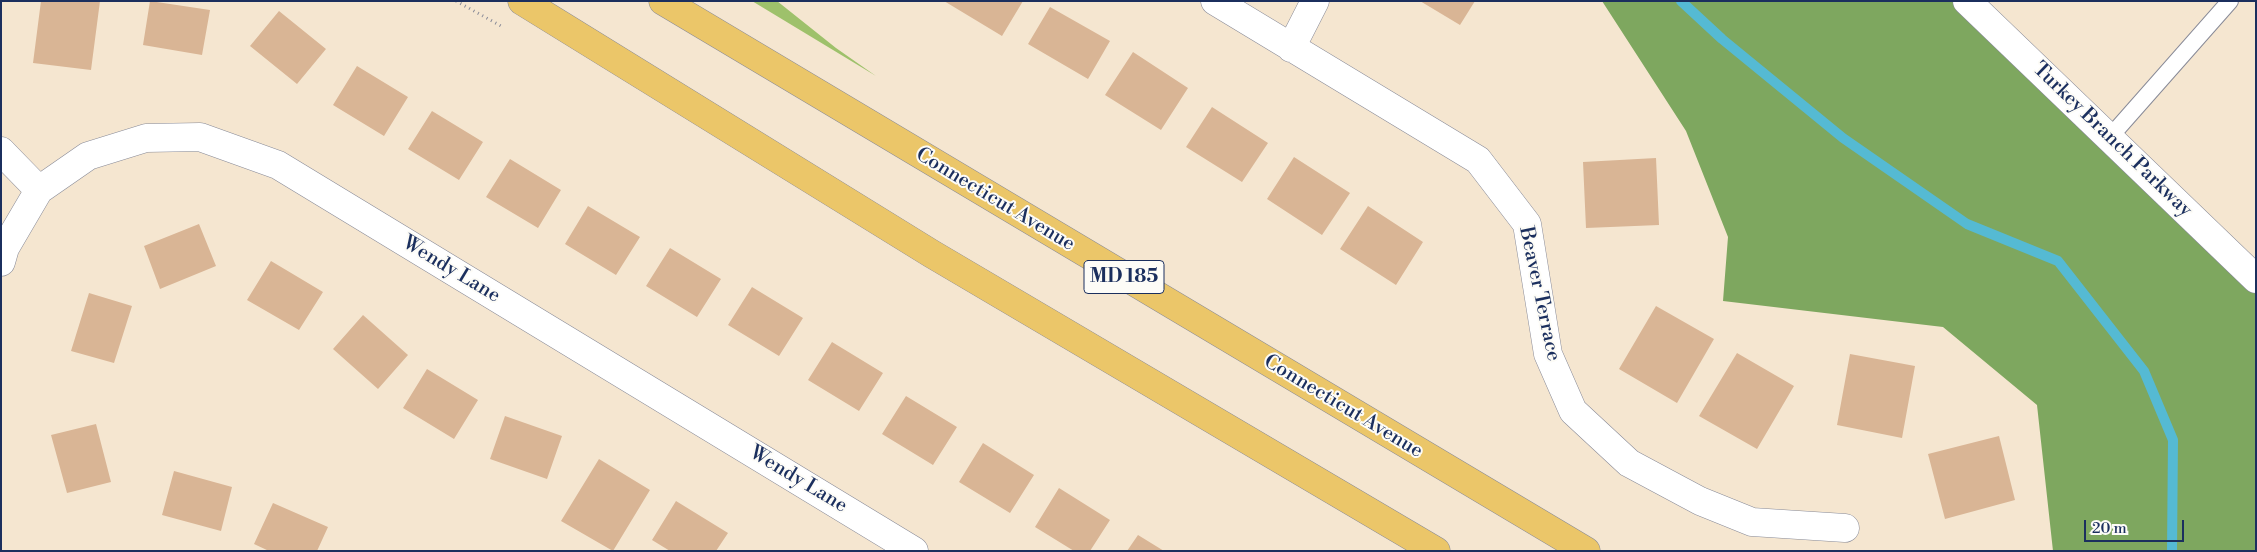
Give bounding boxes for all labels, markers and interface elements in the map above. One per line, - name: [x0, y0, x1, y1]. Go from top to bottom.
- street label: Turkey Branch Parkway: [2027, 58, 2197, 222]
- street label: Connecticut Avenue: [911, 143, 1079, 257]
- street label: Beaver Terrace: [1513, 225, 1565, 363]
- street label: Wendy Lane: [398, 231, 504, 309]
- road number: MD 185: [1084, 260, 1164, 294]
- street label: Connecticut Avenue: [1259, 350, 1427, 464]
- street label: Wendy Lane: [745, 441, 851, 519]
- scale bar: [2087, 510, 2187, 542]
- text: 20 m: [2092, 519, 2127, 538]

